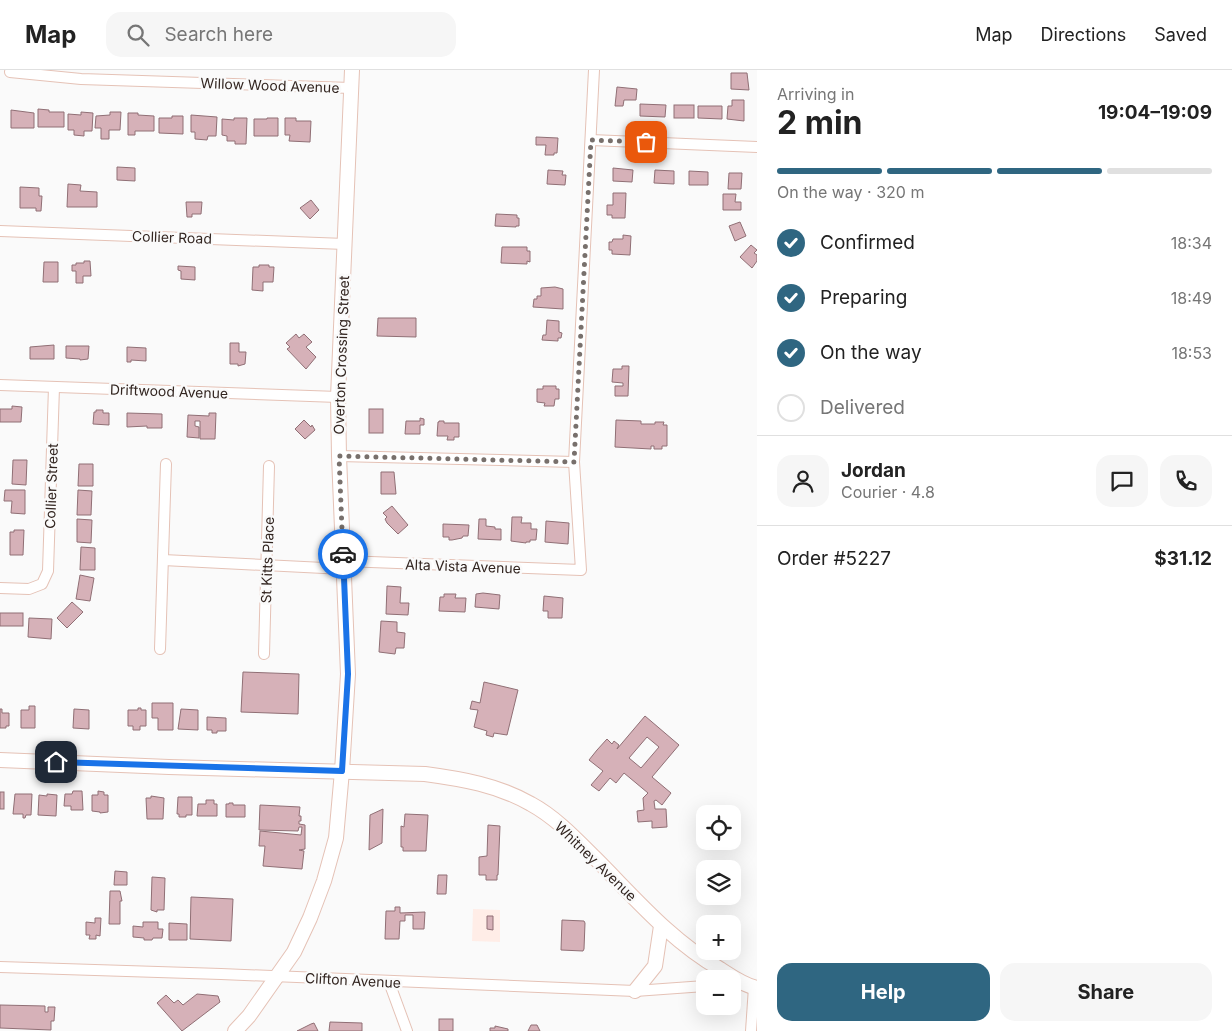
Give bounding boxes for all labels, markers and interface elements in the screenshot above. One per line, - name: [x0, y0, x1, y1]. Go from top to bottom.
- search box: [106, 12, 456, 57]
- text: Map: [25, 20, 76, 49]
- icon: search: [124, 21, 152, 49]
- text: Search here: [164, 23, 273, 46]
- text: Map: [975, 24, 1013, 45]
- text: Directions: [1041, 24, 1126, 45]
- text: Saved: [1154, 24, 1207, 45]
- street label: Willow Wood Avenue: [200, 74, 340, 96]
- text: Arriving in: [777, 84, 854, 104]
- text: 19:04–19:09: [1098, 101, 1212, 124]
- text: 2 min: [777, 103, 863, 142]
- pin: [625, 121, 667, 163]
- icon: bag: [632, 128, 660, 156]
- text: On the way · 320 m: [777, 182, 924, 202]
- street label: Collier Road: [132, 227, 212, 247]
- icon: check: [777, 229, 805, 257]
- text: Confirmed: [820, 231, 915, 254]
- text: 18:34: [1171, 233, 1212, 253]
- street label: Overton Crossing Street: [330, 275, 352, 435]
- icon: check: [777, 284, 805, 312]
- text: Preparing: [820, 286, 907, 309]
- text: 18:49: [1171, 288, 1212, 308]
- icon: check: [777, 339, 805, 367]
- text: On the way: [820, 341, 922, 364]
- text: 18:53: [1171, 343, 1212, 363]
- street label: Driftwood Avenue: [110, 380, 228, 402]
- text: Delivered: [820, 396, 905, 419]
- street label: Collier Street: [41, 442, 61, 529]
- button: person: [777, 455, 829, 507]
- button: chat: [1096, 455, 1148, 507]
- button: phone: [1160, 455, 1212, 507]
- text: Jordan: [841, 459, 906, 482]
- text: Courier · 4.8: [841, 482, 935, 502]
- street label: St Kitts Place: [257, 516, 277, 604]
- courier: [318, 529, 368, 579]
- icon: car: [329, 540, 357, 568]
- text: Order #5227: [777, 547, 891, 570]
- text: $31.12: [1154, 547, 1212, 570]
- street label: Alta Vista Avenue: [405, 555, 521, 577]
- pin: [35, 741, 77, 783]
- icon: home: [42, 748, 70, 776]
- map controls: [696, 805, 741, 1015]
- button: locate: [696, 805, 741, 850]
- street label: Whitney Avenue: [552, 818, 640, 904]
- button: layers: [696, 860, 741, 905]
- button: +: [696, 915, 741, 960]
- button: Help: [777, 963, 990, 1021]
- button: Share: [1000, 963, 1212, 1021]
- street label: Clifton Avenue: [305, 969, 401, 991]
- button: −: [696, 970, 741, 1015]

